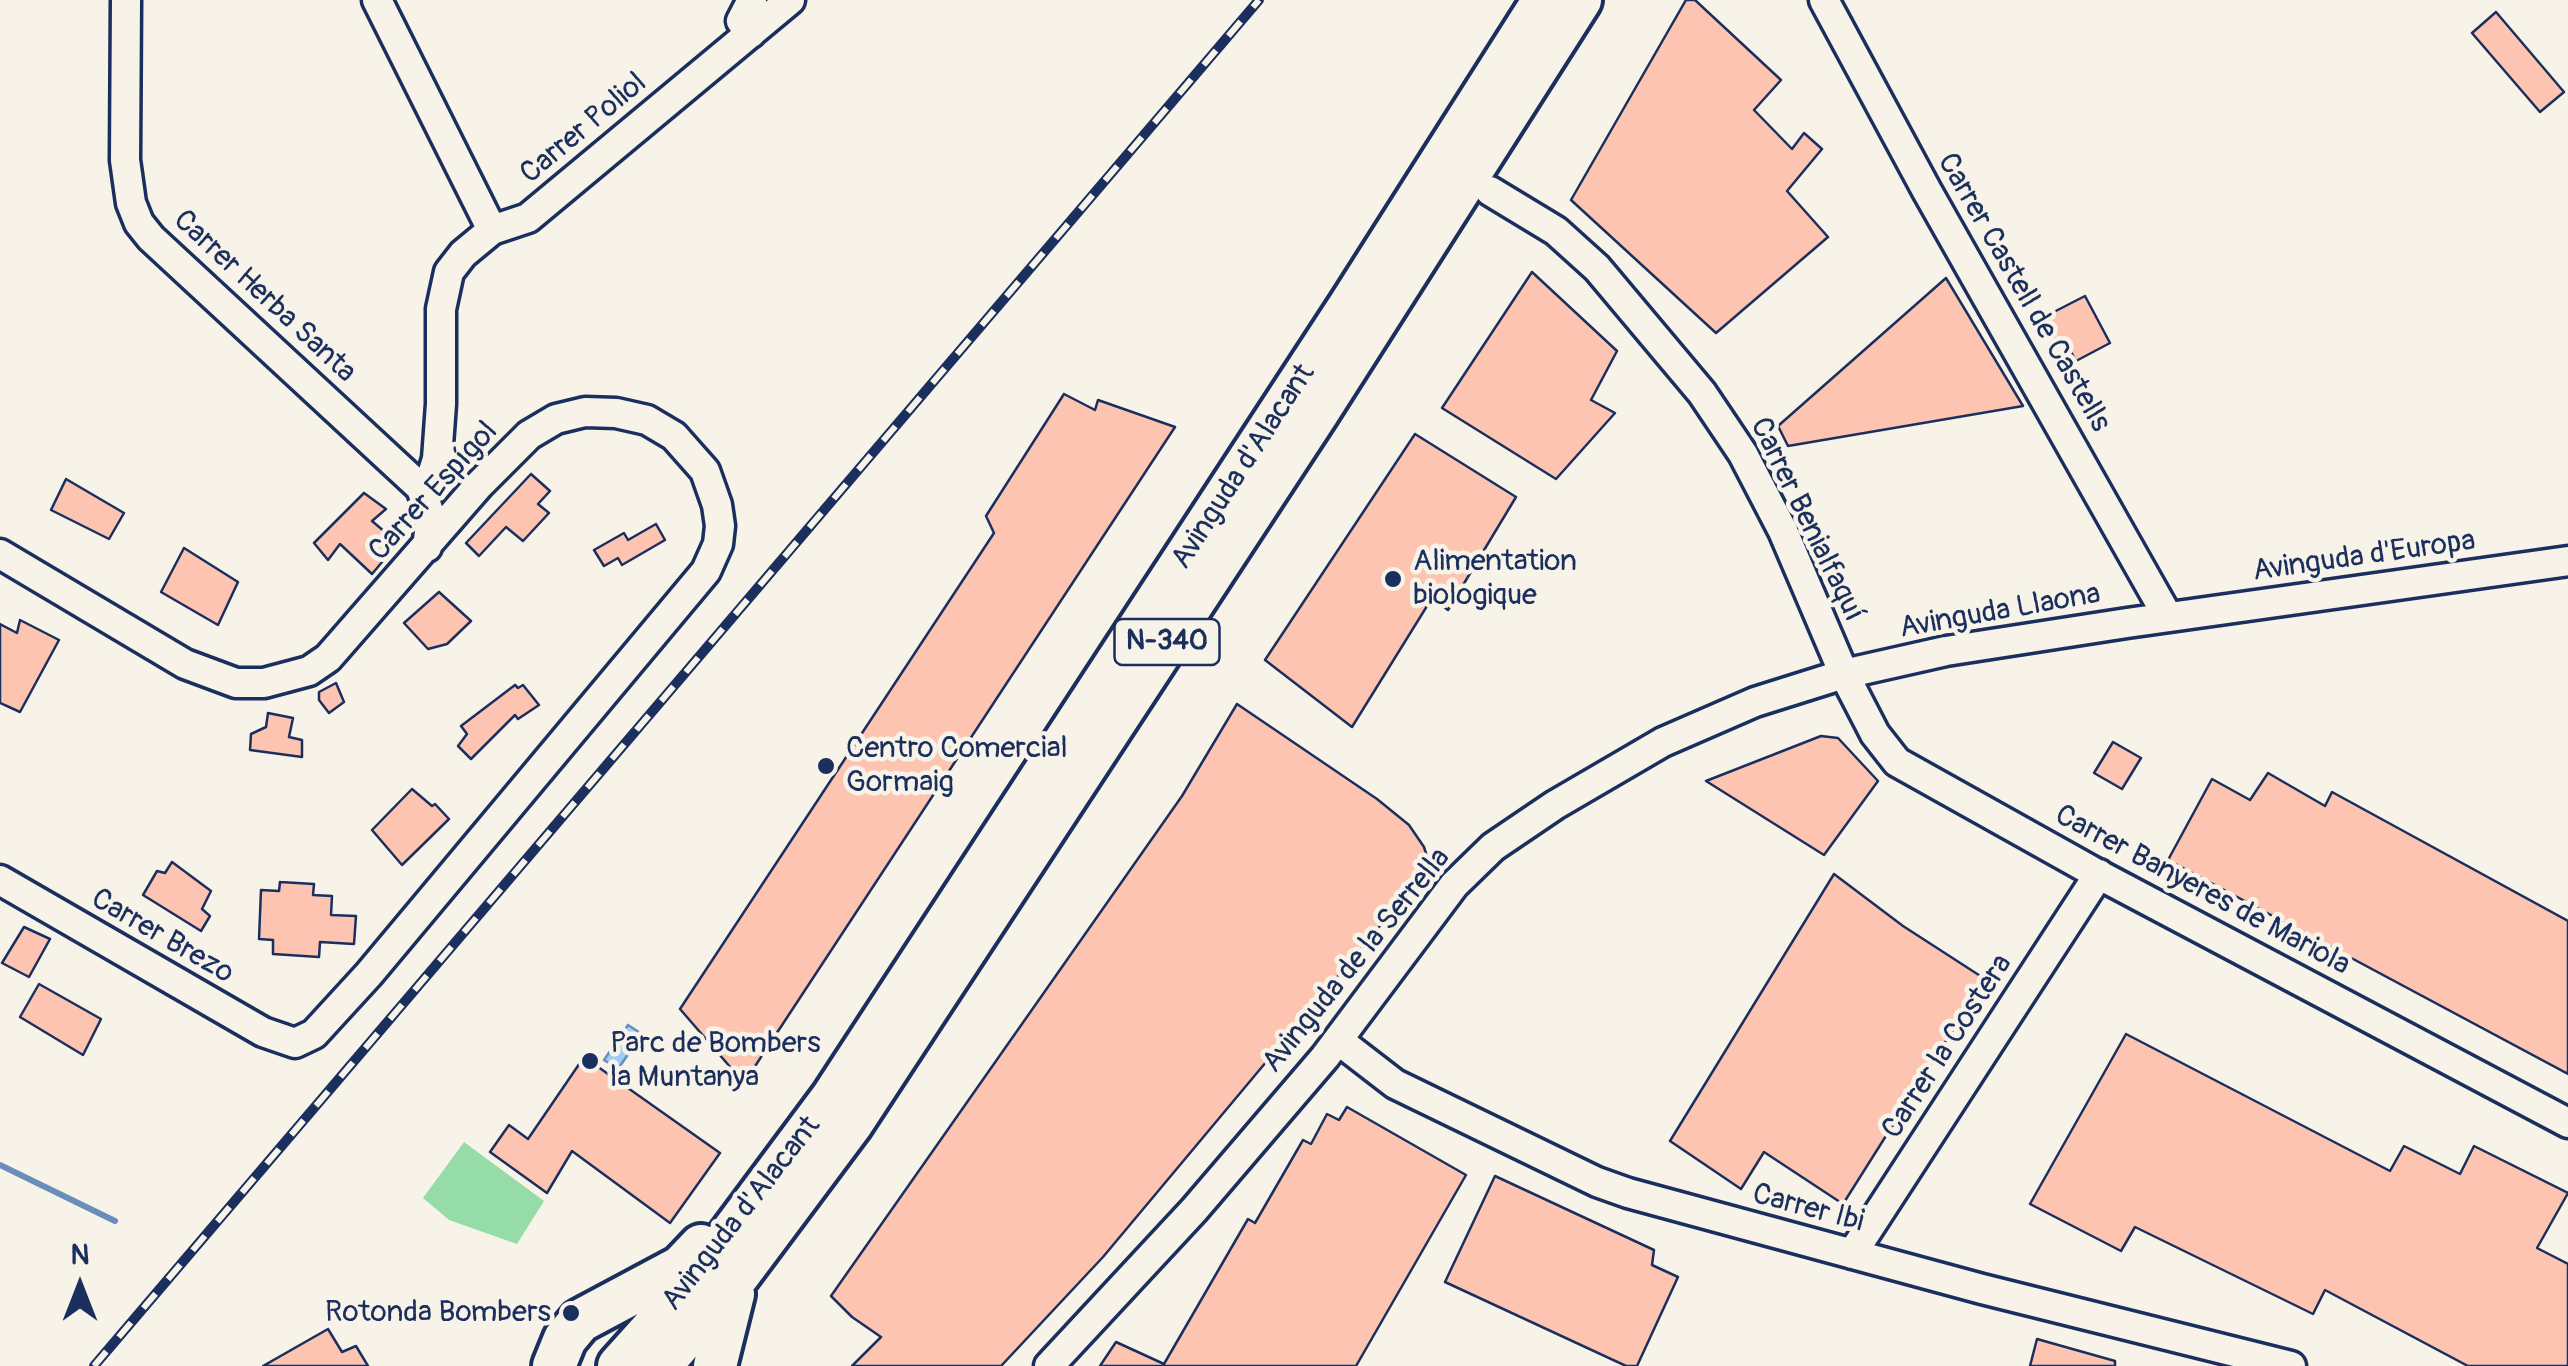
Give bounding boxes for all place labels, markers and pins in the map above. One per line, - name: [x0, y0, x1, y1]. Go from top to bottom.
- place label: Alimentation biologique: [1413, 544, 1577, 614]
- marker: Alimentation biologique: [1382, 568, 1404, 590]
- place label: Centro Comercial Gormaig: [846, 731, 1068, 802]
- marker: Centro Comercial Gormaig: [815, 755, 837, 777]
- place label: Parc de Bombers la Muntanya: [610, 1026, 821, 1096]
- marker: Parc de Bombers la Muntanya: [579, 1050, 601, 1072]
- place label: Rotonda Bombers: [325, 1295, 551, 1331]
- marker: Rotonda Bombers: [560, 1302, 582, 1324]

